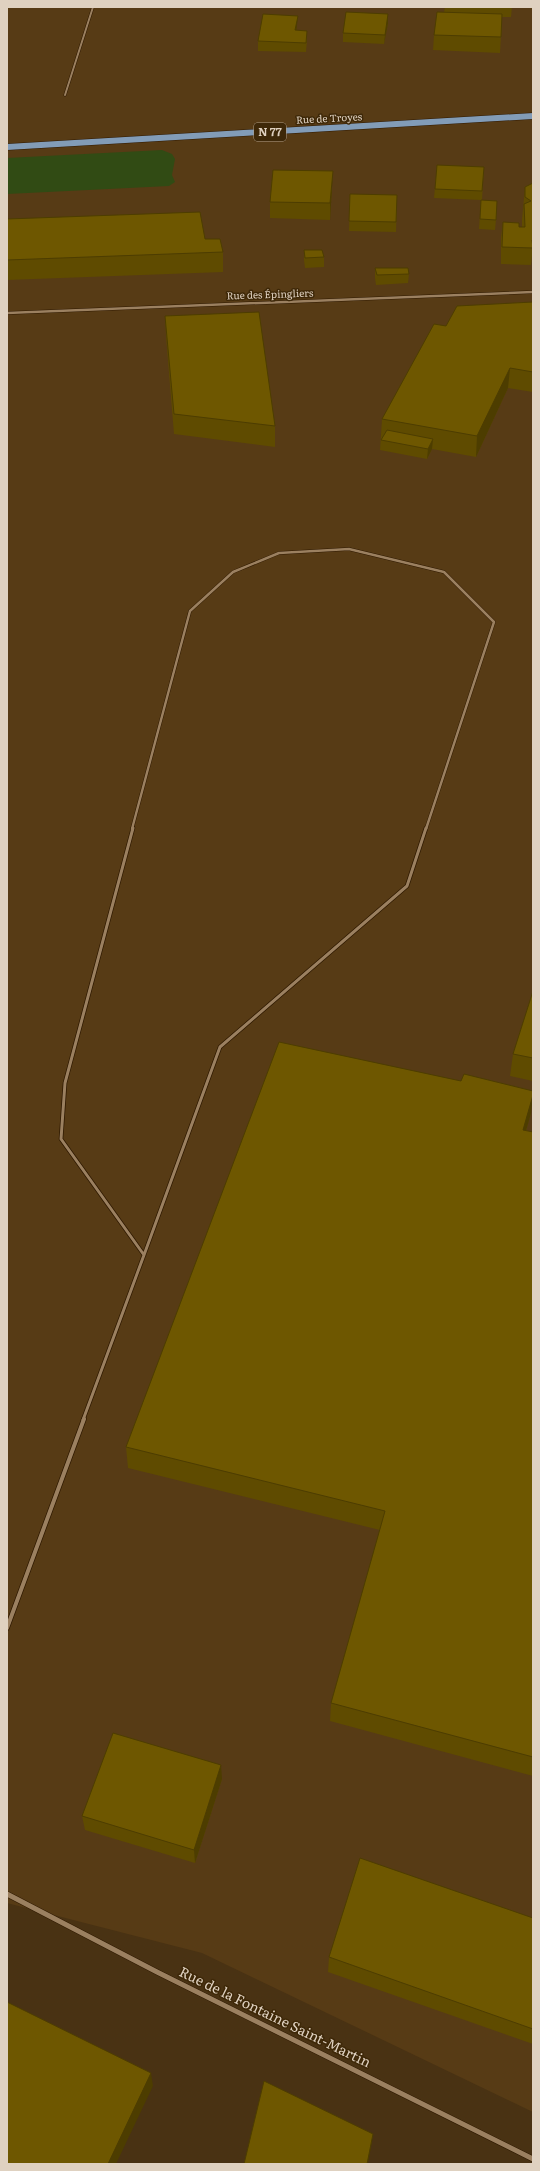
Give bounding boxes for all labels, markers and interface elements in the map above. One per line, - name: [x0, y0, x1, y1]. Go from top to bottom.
- street label: Rue de Troyes: [296, 108, 363, 127]
- road number: N 77: [254, 123, 286, 141]
- street label: Rue des Épingliers: [226, 284, 314, 303]
- street label: Rue de la Fontaine Saint-Martin: [176, 1961, 375, 2071]

